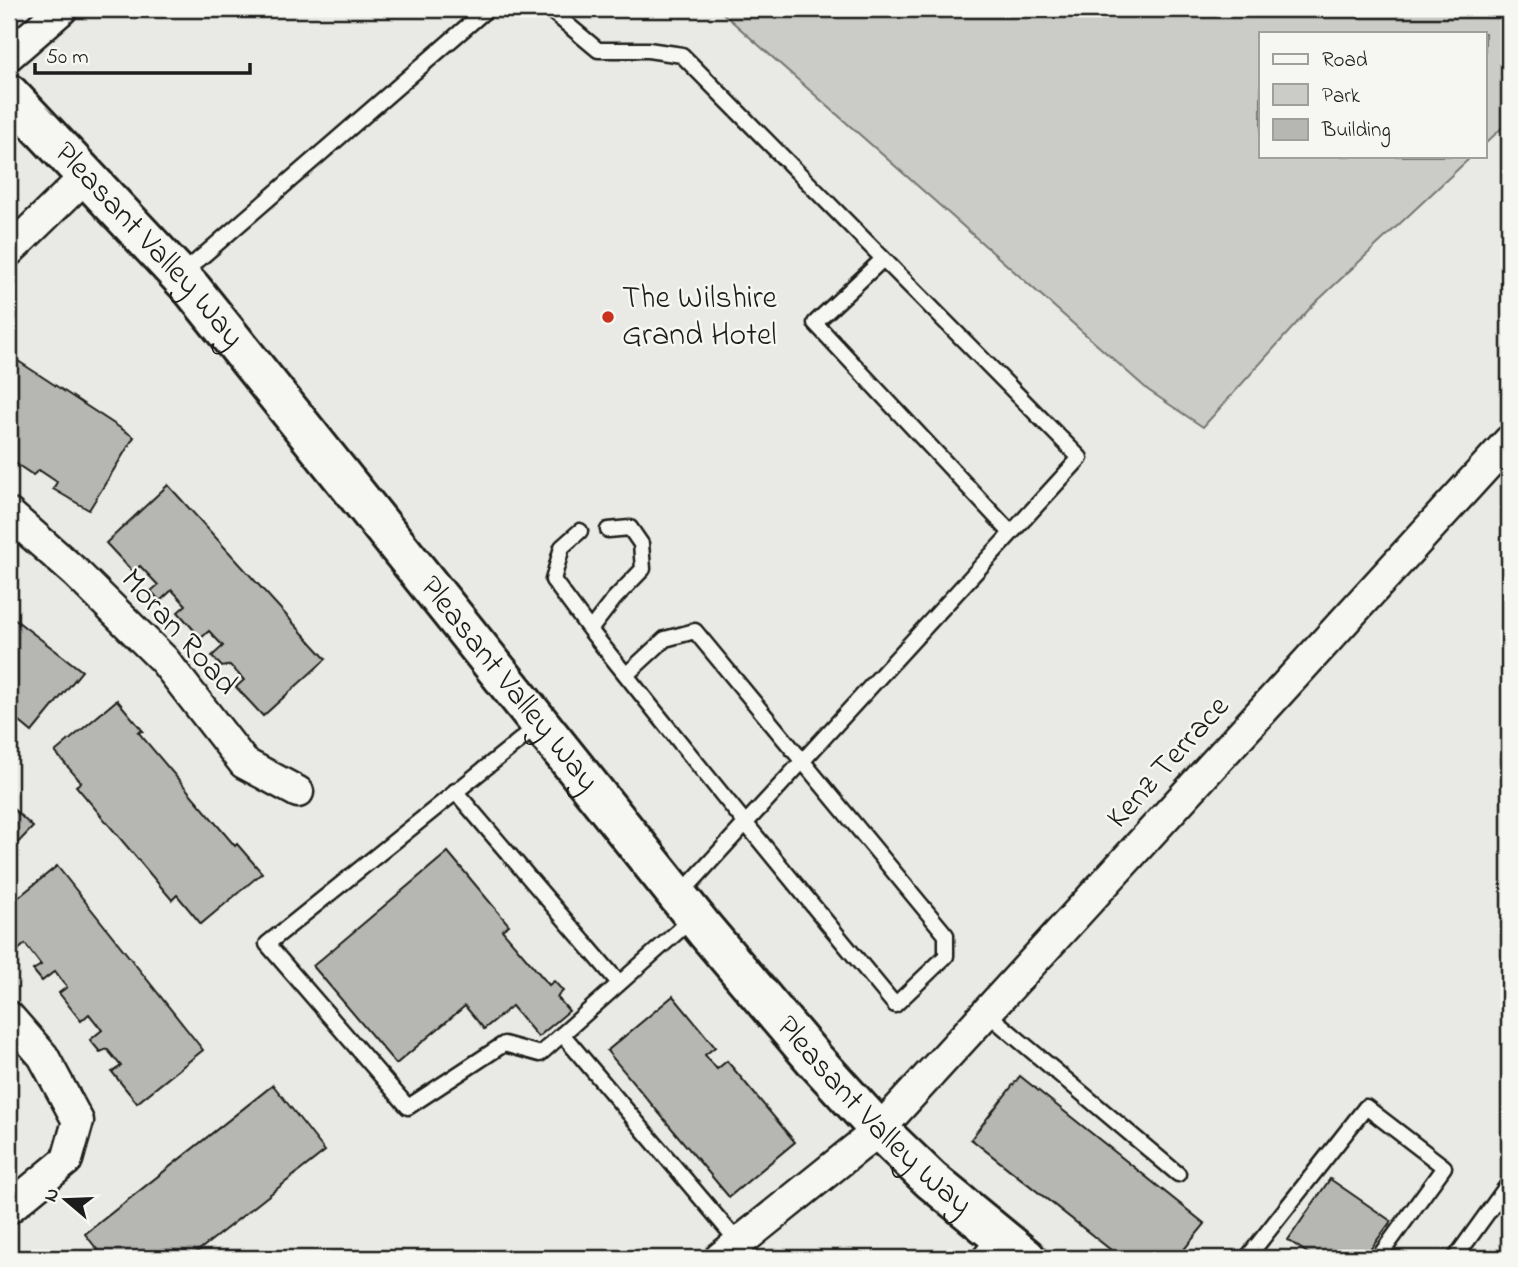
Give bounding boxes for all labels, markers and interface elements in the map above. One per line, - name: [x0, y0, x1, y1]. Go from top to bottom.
- scale bar: [35, 32, 250, 76]
- legend: [1259, 32, 1486, 158]
- text: 50 m: [46, 43, 89, 73]
- text: Road: [1322, 46, 1368, 76]
- text: Park: [1322, 82, 1361, 112]
- text: Building: [1321, 116, 1391, 148]
- street label: Pleasant Valley Way: [42, 132, 255, 359]
- place label: The Wilshire Grand Hotel: [622, 276, 778, 360]
- marker: The Wilshire Grand Hotel: [600, 309, 616, 325]
- street label: Moran Road: [108, 559, 248, 707]
- street label: Pleasant Valley Way: [407, 566, 610, 803]
- street label: Kenz Terrace: [1096, 685, 1242, 840]
- street label: Pleasant Valley Way: [764, 1006, 982, 1228]
- north arrow: [32, 1166, 102, 1236]
- text: N: [37, 1185, 67, 1206]

